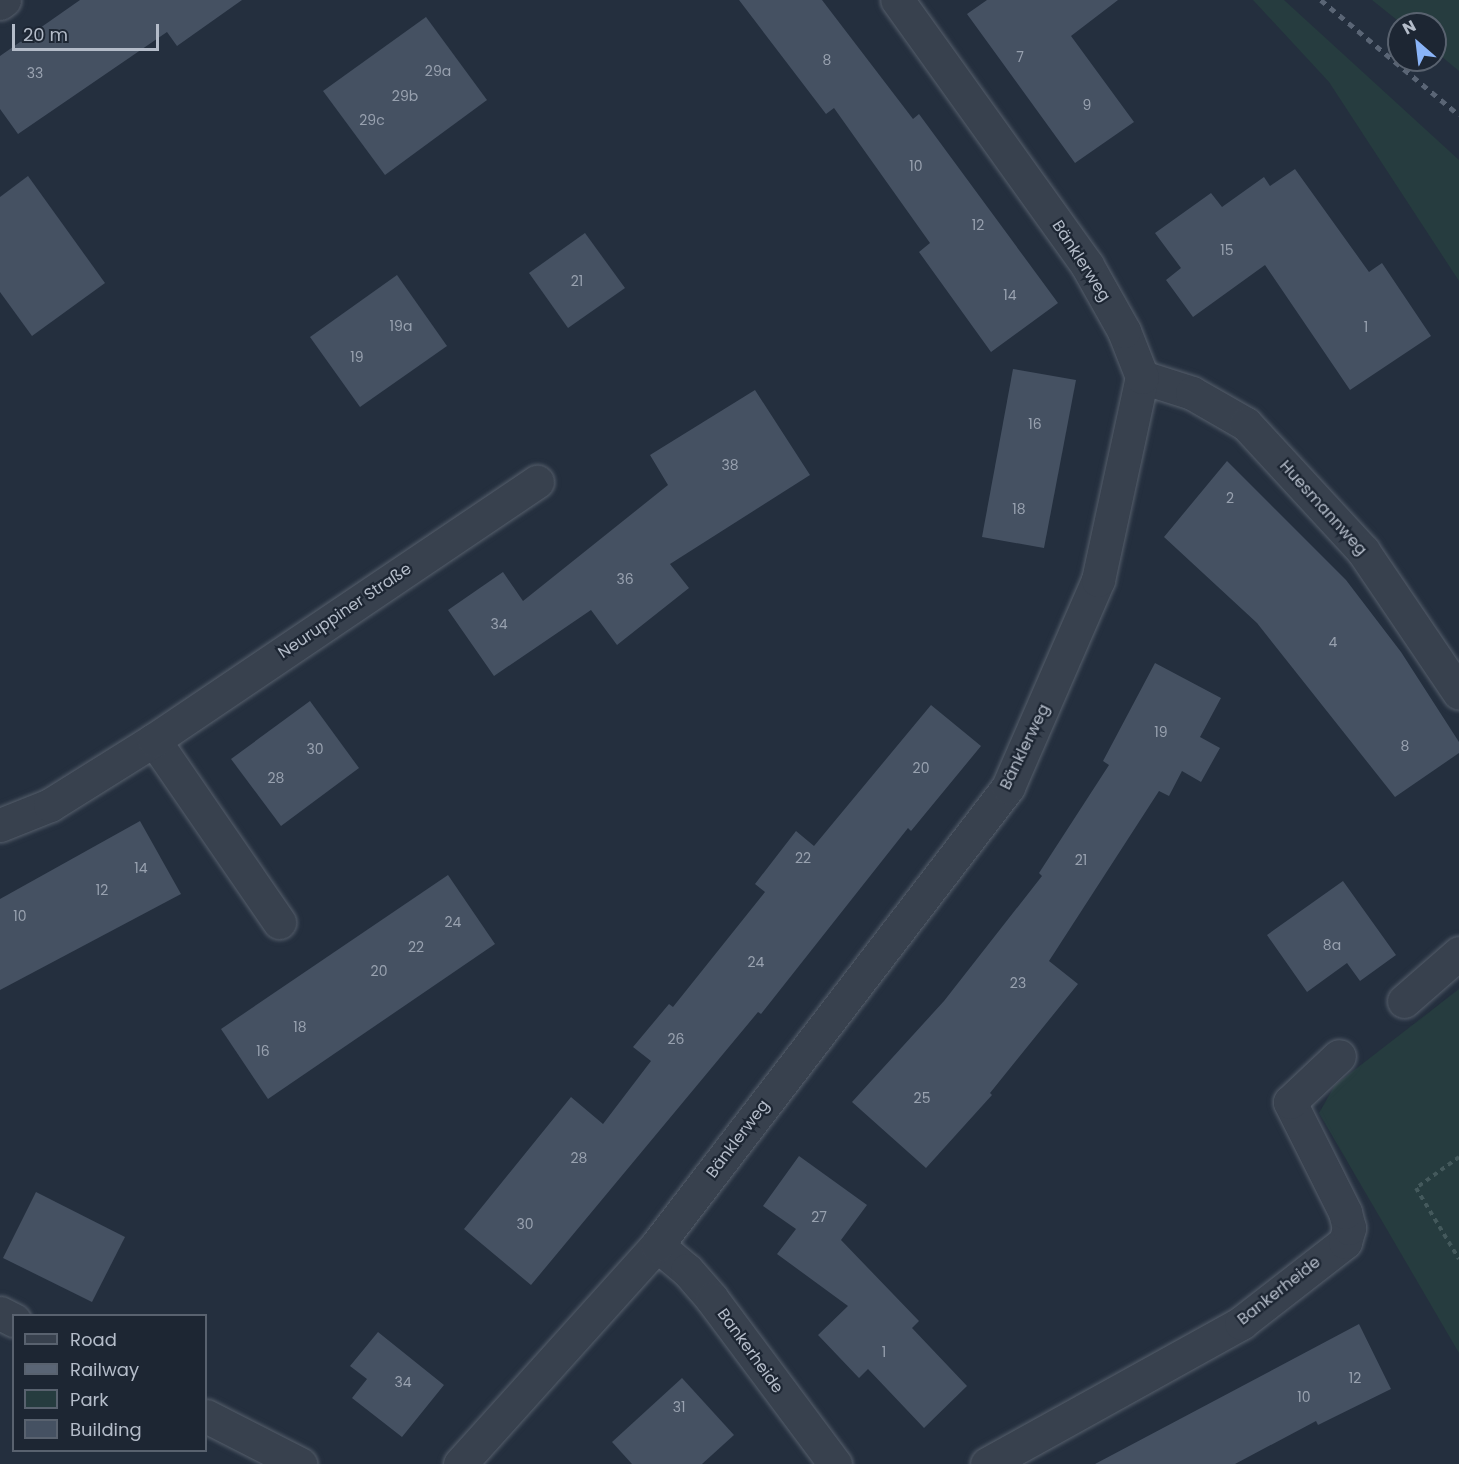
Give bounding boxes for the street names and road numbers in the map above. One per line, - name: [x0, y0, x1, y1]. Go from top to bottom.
- street label: Bänklerweg: [1048, 217, 1114, 305]
- street label: Huesmannweg: [1275, 457, 1371, 559]
- street label: Neuruppiner Straße: [275, 559, 415, 663]
- street label: Bänklerweg: [996, 701, 1054, 793]
- street label: Bänklerweg: [702, 1096, 774, 1182]
- street label: Bankerheide: [1234, 1253, 1324, 1329]
- street label: Bankerheide: [713, 1305, 787, 1397]

